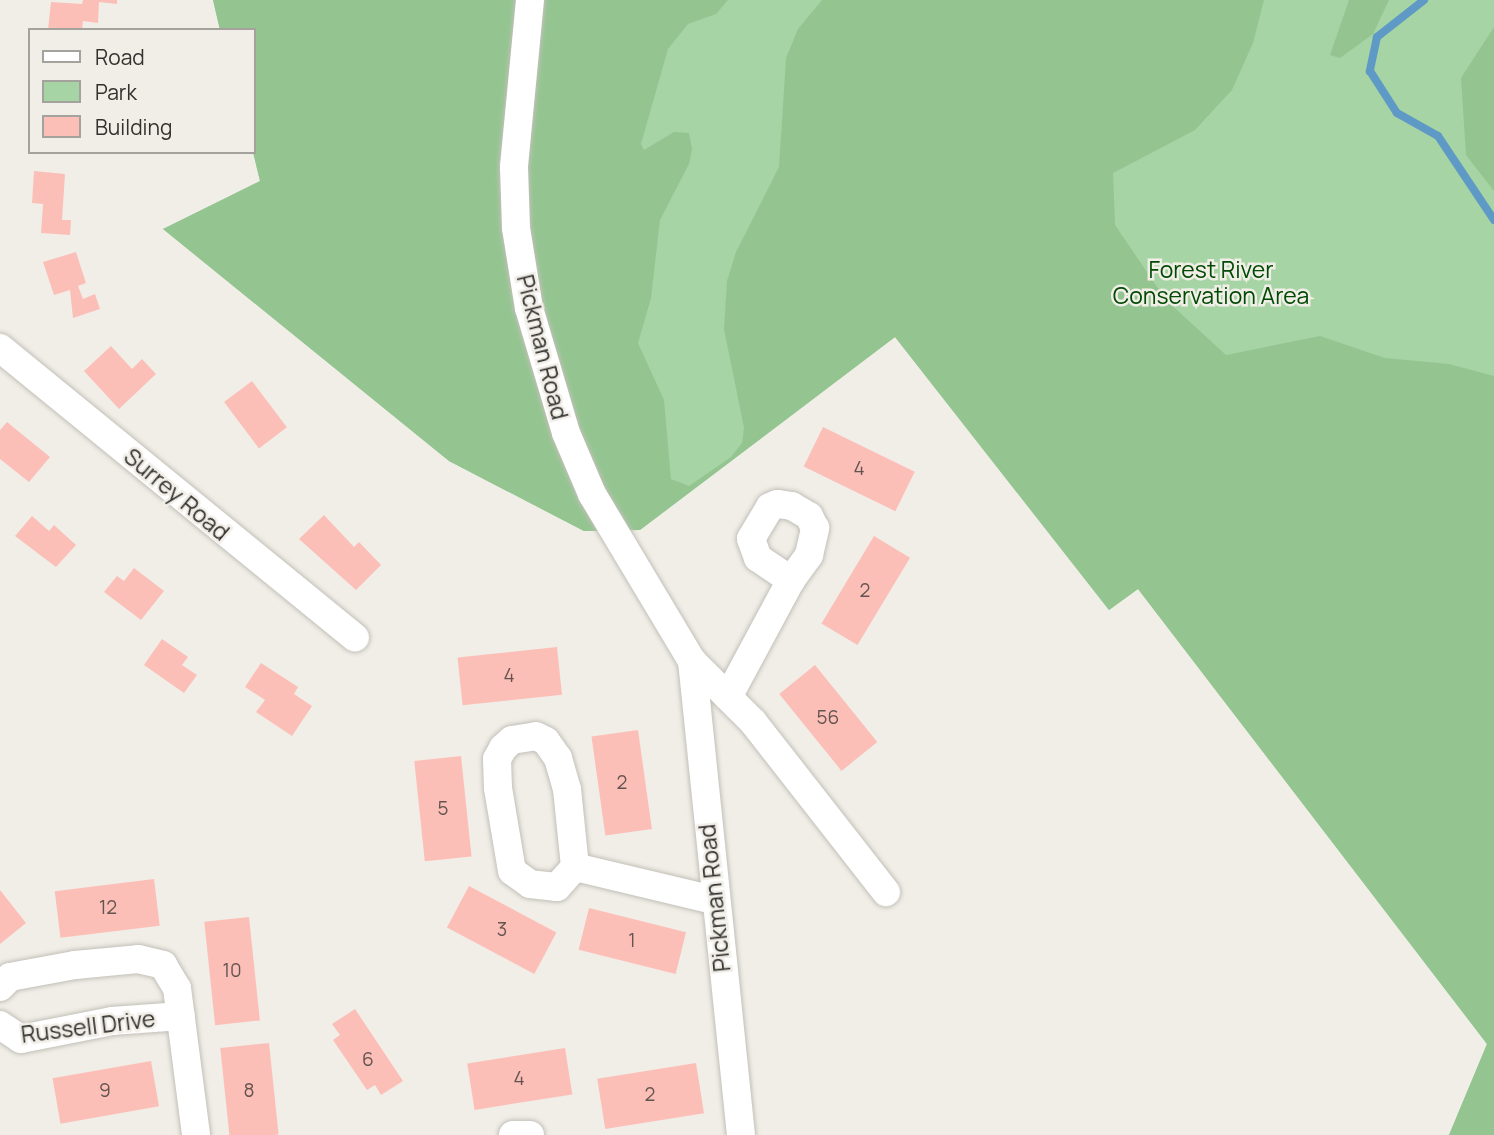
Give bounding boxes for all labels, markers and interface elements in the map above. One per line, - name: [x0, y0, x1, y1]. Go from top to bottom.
- legend: [28, 28, 256, 154]
- text: Road: [95, 43, 145, 71]
- text: Park: [95, 78, 137, 106]
- text: Building: [95, 113, 172, 141]
- park label: Forest River Conservation Area: [1113, 255, 1309, 309]
- street label: Pickman Road: [512, 272, 574, 422]
- street label: Surrey Road: [119, 442, 235, 546]
- house number: 4: [853, 458, 865, 480]
- house number: 2: [860, 580, 870, 602]
- house number: 4: [503, 665, 515, 687]
- house number: 56: [817, 707, 839, 729]
- house number: 2: [617, 772, 627, 794]
- house number: 5: [438, 798, 448, 820]
- street label: Pickman Road: [693, 823, 735, 973]
- house number: 12: [99, 897, 117, 919]
- house number: 3: [497, 919, 507, 941]
- house number: 1: [628, 930, 636, 952]
- house number: 10: [223, 960, 241, 982]
- street label: Russell Drive: [19, 1004, 157, 1048]
- house number: 6: [362, 1049, 374, 1071]
- house number: 4: [513, 1068, 525, 1090]
- house number: 9: [99, 1080, 111, 1102]
- house number: 8: [243, 1080, 255, 1102]
- house number: 2: [645, 1084, 655, 1106]

